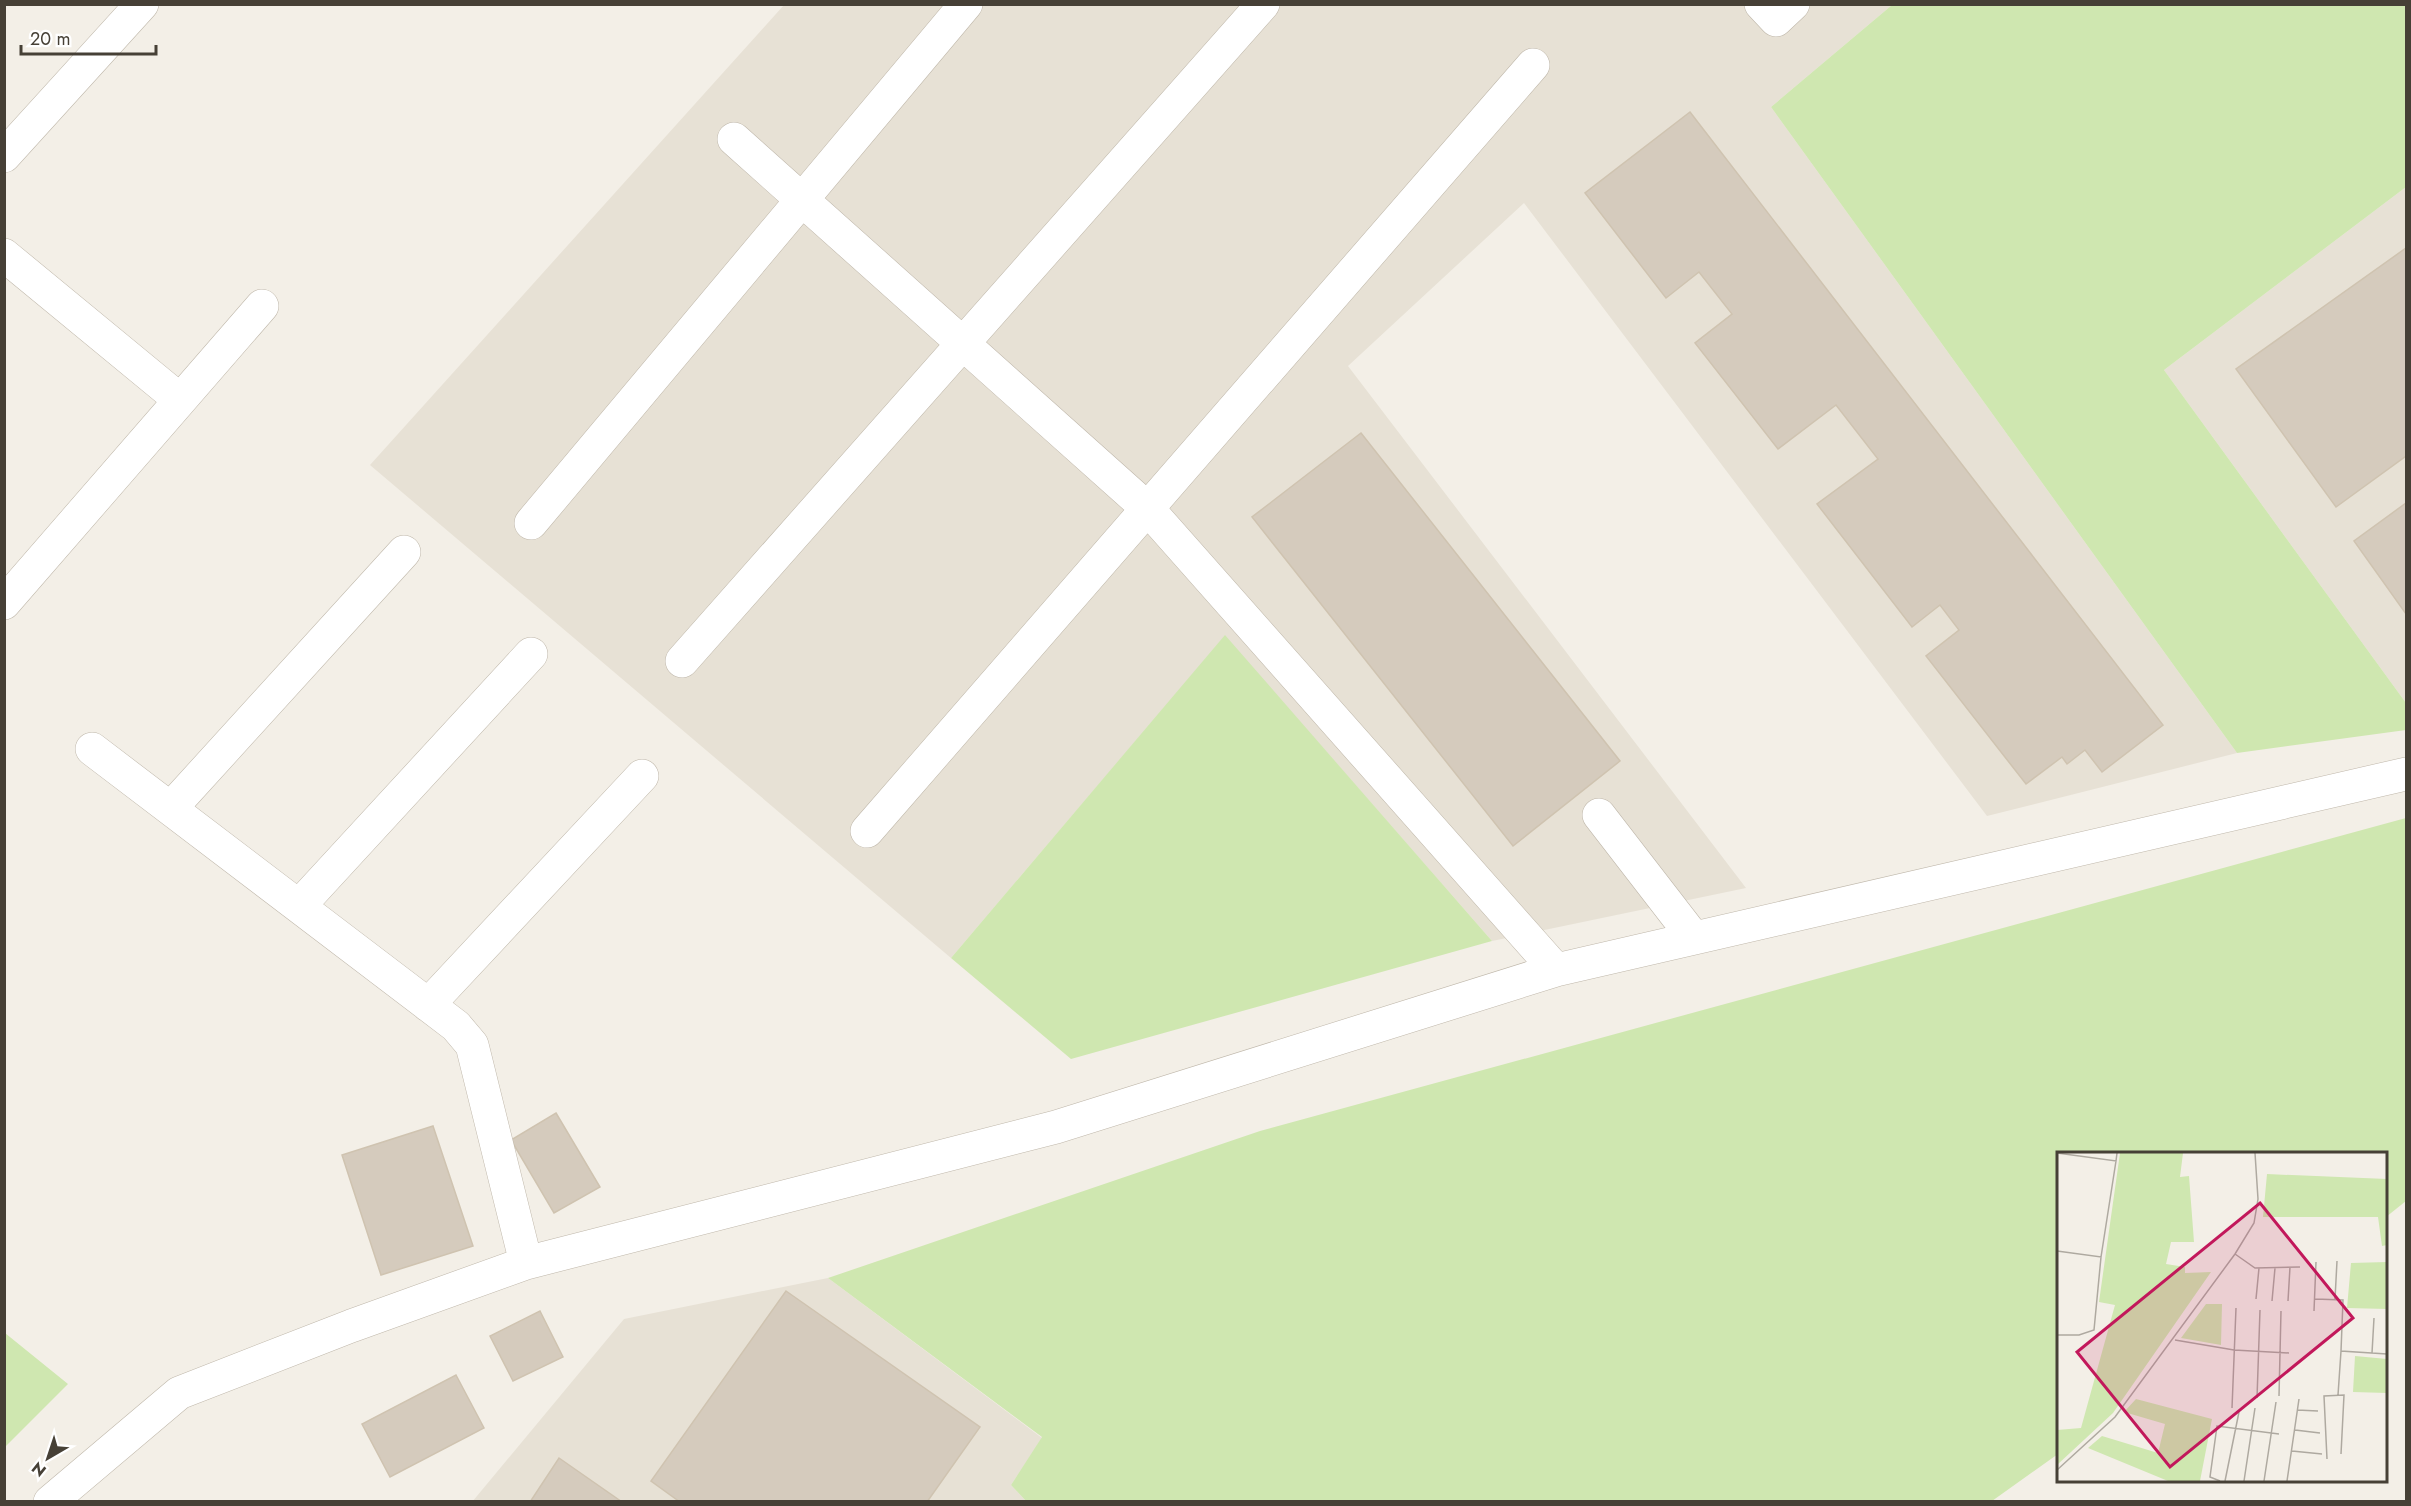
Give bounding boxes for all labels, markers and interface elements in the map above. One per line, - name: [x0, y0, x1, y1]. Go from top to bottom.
- scale bar: [21, 18, 156, 56]
- text: 20 m: [30, 26, 70, 52]
- inset map: [2057, 1152, 2387, 1482]
- north arrow: [18, 1428, 78, 1488]
- text: N: [27, 1456, 51, 1482]

